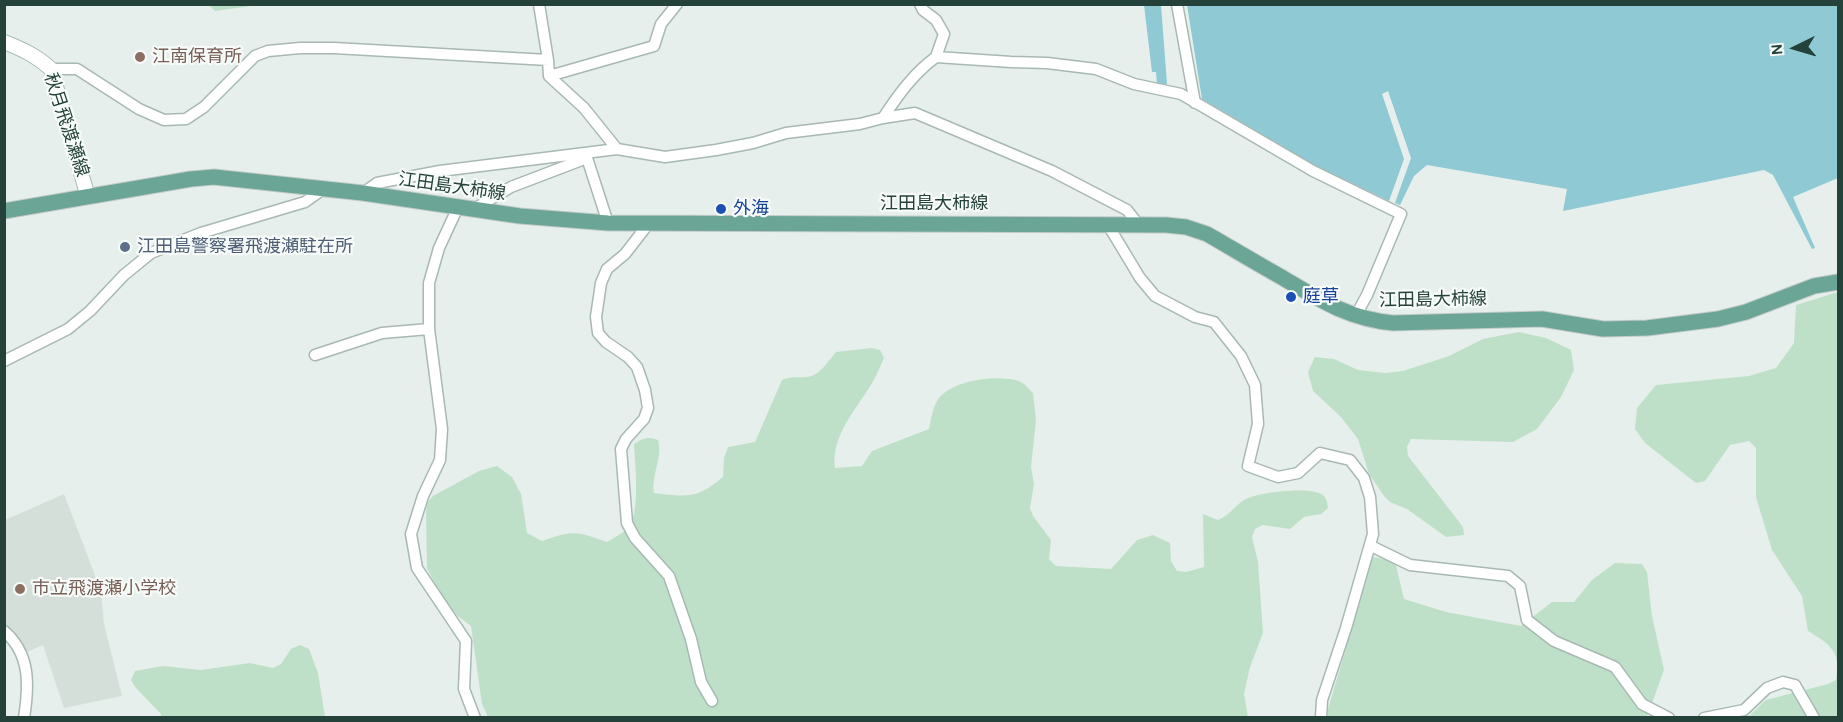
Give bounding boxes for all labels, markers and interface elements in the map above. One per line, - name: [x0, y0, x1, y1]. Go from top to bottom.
- north arrow: [1765, 18, 1825, 78]
- text: N: [1767, 43, 1787, 56]
- place label: 江南保育所: [152, 46, 242, 68]
- marker: 江南保育所: [133, 50, 147, 64]
- street label: 秋月飛渡瀬線: [39, 70, 93, 180]
- street label: 江田島大柿線: [397, 169, 507, 205]
- street label: 江田島大柿線: [880, 193, 988, 215]
- place label: 外海: [733, 198, 769, 220]
- marker: 外海: [714, 202, 728, 216]
- place label: 江田島警察署飛渡瀬駐在所: [137, 236, 353, 258]
- marker: 江田島警察署飛渡瀬駐在所: [118, 240, 132, 254]
- place label: 庭草: [1303, 286, 1339, 308]
- street label: 江田島大柿線: [1379, 288, 1487, 312]
- marker: 庭草: [1284, 290, 1298, 304]
- place label: 市立飛渡瀬小学校: [32, 578, 176, 600]
- marker: 市立飛渡瀬小学校: [13, 582, 27, 596]

